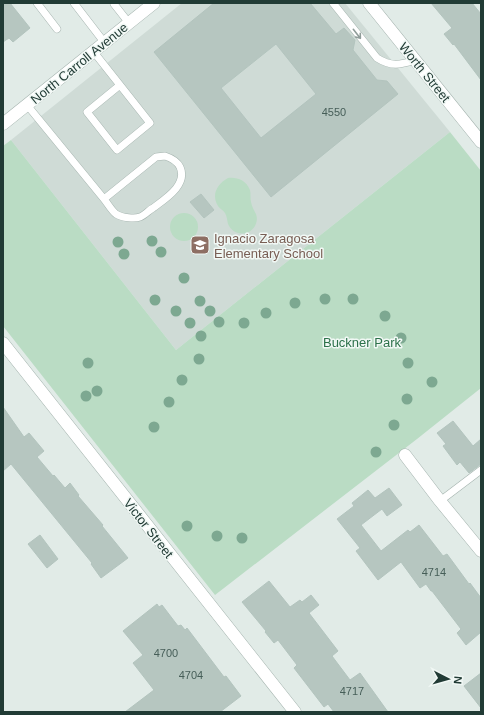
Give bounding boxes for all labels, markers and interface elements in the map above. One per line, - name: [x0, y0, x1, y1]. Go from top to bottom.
- street label: North Carroll Avenue: [28, 20, 131, 107]
- one-way arrow: [353, 28, 362, 39]
- street label: Worth Street: [396, 39, 454, 106]
- house number: 4550: [322, 106, 346, 118]
- place label: Ignacio Zaragosa Elementary School: [214, 231, 323, 261]
- school or university icon: Ignacio Zaragosa Elementary School: [189, 234, 211, 256]
- park label: Buckner Park: [323, 335, 402, 350]
- street label: Victor Street: [121, 496, 177, 561]
- house number: 4714: [422, 566, 446, 578]
- house number: 4700: [154, 647, 178, 659]
- north arrow: [428, 659, 468, 699]
- house number: 4704: [179, 669, 203, 681]
- text: N: [452, 675, 464, 685]
- house number: 4717: [340, 685, 364, 697]

